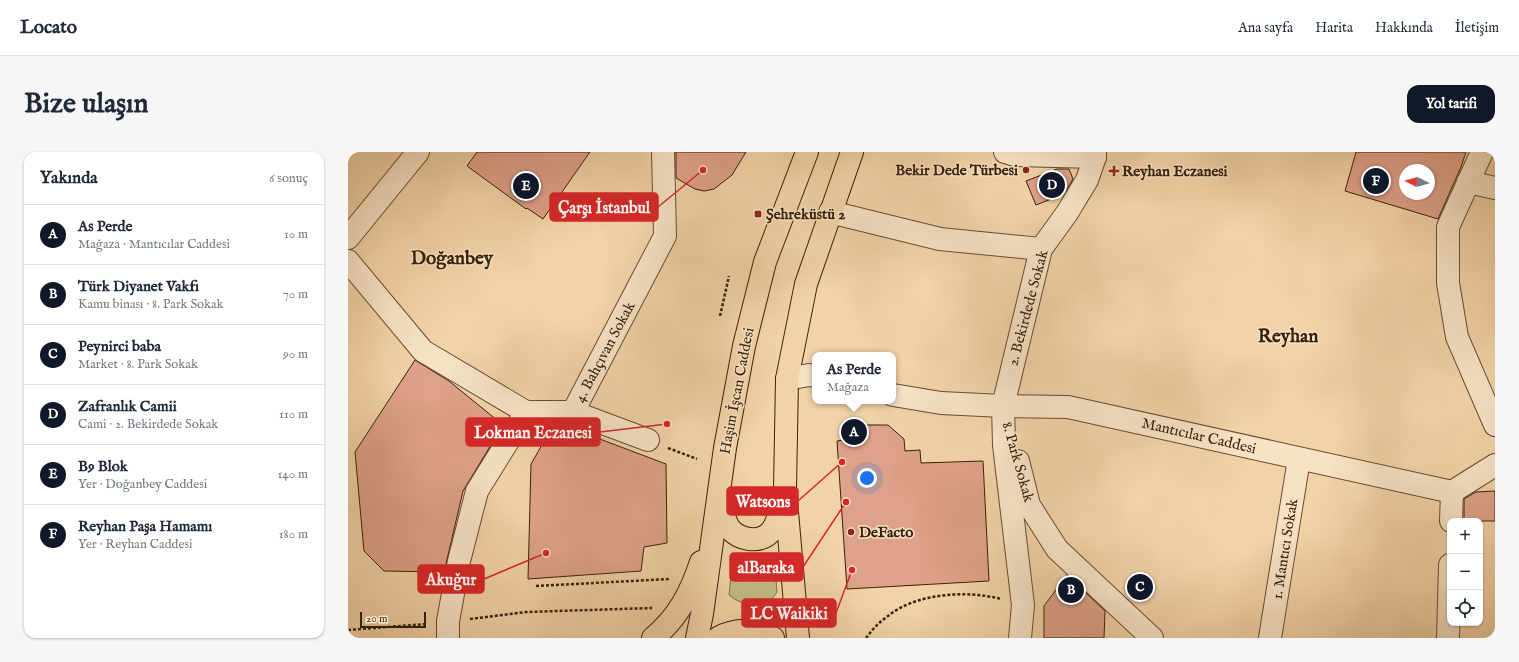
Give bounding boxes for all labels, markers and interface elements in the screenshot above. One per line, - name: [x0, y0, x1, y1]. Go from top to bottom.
- text: Locato: [20, 16, 77, 40]
- text: Ana sayfa: [1238, 19, 1293, 37]
- text: Harita: [1315, 19, 1353, 37]
- text: Hakkında: [1375, 19, 1433, 37]
- text: İletişim: [1455, 19, 1499, 37]
- button: Yol tarifi: [1407, 85, 1495, 123]
- text: Bize ulaşın: [24, 87, 148, 122]
- place label: Bekir Dede Türbesi: [895, 161, 1018, 180]
- place label: Reyhan Eczanesi: [1122, 162, 1228, 181]
- north arrow: [1399, 164, 1435, 200]
- marker: Bekir Dede Türbesi: [1021, 165, 1031, 175]
- marker: Reyhan Eczanesi: [1109, 166, 1119, 176]
- pin: F: [1363, 166, 1389, 196]
- text: Yakında: [40, 168, 98, 189]
- text: 6 sonuç: [269, 170, 308, 187]
- pin: D: [1039, 170, 1065, 200]
- pin: E: [513, 171, 539, 201]
- callout: Çarşı İstanbul: [550, 193, 658, 221]
- text: Çarşı İstanbul: [558, 197, 651, 219]
- place label: Şehreküstü 2: [766, 205, 845, 224]
- marker: Şehreküstü 2: [753, 209, 763, 219]
- text: As Perde: [78, 217, 132, 236]
- text: A: [49, 226, 57, 243]
- text: 10 m: [284, 226, 308, 243]
- text: Mağaza · Mantıcılar Caddesi: [78, 236, 230, 253]
- district label: Doğanbey: [411, 247, 494, 271]
- street label: 2. Bekirdede Sokak: [1003, 247, 1053, 368]
- text: Türk Diyanet Vakfı: [78, 277, 199, 296]
- text: B: [49, 286, 57, 303]
- text: 70 m: [283, 286, 308, 303]
- text: Kamu binası · 8. Park Sokak: [78, 296, 224, 313]
- street label: 4. Bahçıvan Sokak: [570, 297, 640, 406]
- district label: Reyhan: [1258, 325, 1318, 349]
- street label: Haşim İşcan Caddesi: [715, 326, 759, 456]
- text: Peynirci baba: [78, 337, 161, 356]
- text: C: [48, 346, 58, 363]
- text: 90 m: [283, 346, 308, 363]
- popup: [812, 352, 896, 404]
- text: Market · 8. Park Sokak: [78, 356, 198, 373]
- text: As Perde: [827, 360, 881, 379]
- text: Mağaza: [827, 379, 869, 396]
- text: Zafranlık Camii: [78, 397, 177, 416]
- text: D: [48, 406, 58, 423]
- text: 110 m: [279, 406, 308, 423]
- street label: Mantıcılar Caddesi: [1140, 414, 1258, 458]
- text: Cami · 2. Bekirdede Sokak: [78, 416, 218, 433]
- pin: A: [841, 417, 867, 447]
- callout: Lokman Eczanesi: [466, 418, 600, 446]
- street label: 8. Park Sokak: [998, 420, 1039, 505]
- text: Lokman Eczanesi: [474, 424, 593, 444]
- text: B9 Blok: [78, 457, 128, 476]
- text: E: [48, 466, 58, 483]
- text: 140 m: [278, 466, 308, 483]
- your location: [857, 468, 877, 488]
- text: Yer · Doğanbey Caddesi: [78, 476, 207, 493]
- callout: Watsons: [727, 487, 798, 515]
- text: Watsons: [734, 493, 791, 513]
- street label: 1. Mantıcı Sokak: [1268, 496, 1302, 601]
- text: Reyhan Paşa Hamamı: [78, 517, 212, 536]
- map controls: [1447, 518, 1483, 626]
- button: +: [1447, 518, 1483, 554]
- place label: DeFacto: [859, 523, 913, 542]
- text: F: [49, 526, 57, 543]
- text: 180 m: [279, 526, 308, 543]
- marker: DeFacto: [846, 527, 856, 537]
- text: Yer · Reyhan Caddesi: [78, 536, 193, 553]
- callout: alBaraka: [730, 553, 803, 581]
- button: −: [1447, 554, 1483, 590]
- text: alBaraka: [737, 559, 796, 579]
- callout: Akuğur: [418, 565, 484, 593]
- text: Akuğur: [425, 571, 476, 591]
- pin: C: [1127, 572, 1153, 602]
- pin: B: [1058, 575, 1084, 605]
- button: locate: [1447, 590, 1483, 626]
- callout: LC Waikiki: [742, 599, 836, 627]
- text: LC Waikiki: [750, 605, 828, 625]
- scale bar: [360, 610, 426, 629]
- text: 20 m: [366, 612, 387, 626]

